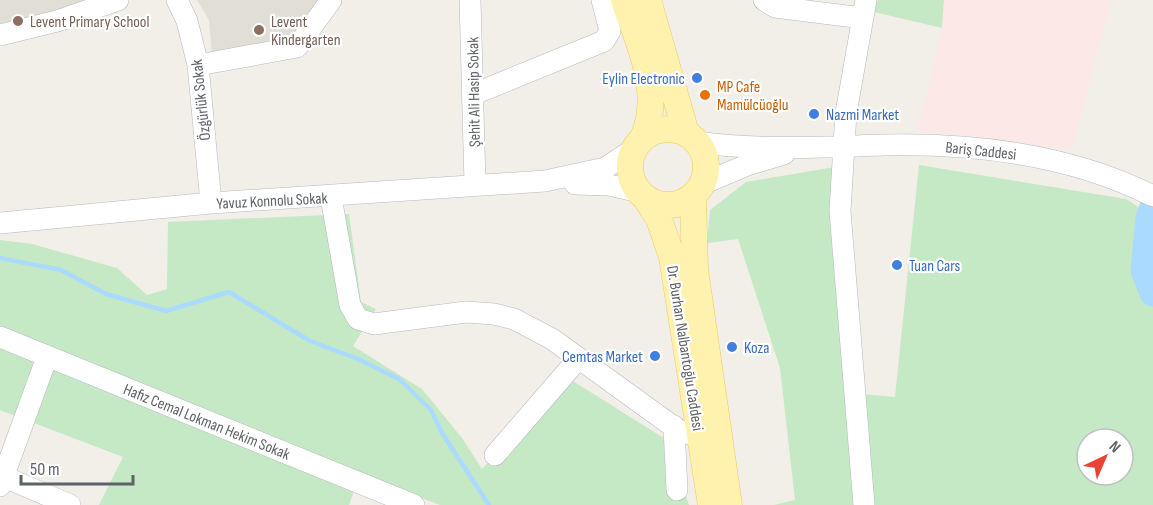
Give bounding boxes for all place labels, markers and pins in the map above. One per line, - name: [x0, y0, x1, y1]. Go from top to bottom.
- place label: Levent Primary School: [30, 13, 150, 32]
- place label: Levent Kindergarten: [271, 13, 341, 50]
- marker: Levent Primary School: [11, 14, 25, 28]
- marker: Levent Kindergarten: [252, 23, 266, 37]
- place label: Eylin Electronic: [602, 70, 685, 89]
- marker: Eylin Electronic: [690, 71, 704, 85]
- place label: MP Cafe Mamülcüoğlu: [717, 78, 788, 115]
- marker: MP Cafe Mamülcüoğlu: [698, 88, 712, 102]
- place label: Nazmi Market: [826, 106, 899, 125]
- marker: Nazmi Market: [807, 107, 821, 121]
- place label: Tuan Cars: [909, 257, 961, 276]
- marker: Tuan Cars: [890, 258, 904, 272]
- place label: Koza: [744, 339, 769, 358]
- marker: Koza: [725, 340, 739, 354]
- place label: Cemtas Market: [562, 348, 643, 367]
- marker: Cemtas Market: [648, 349, 662, 363]

